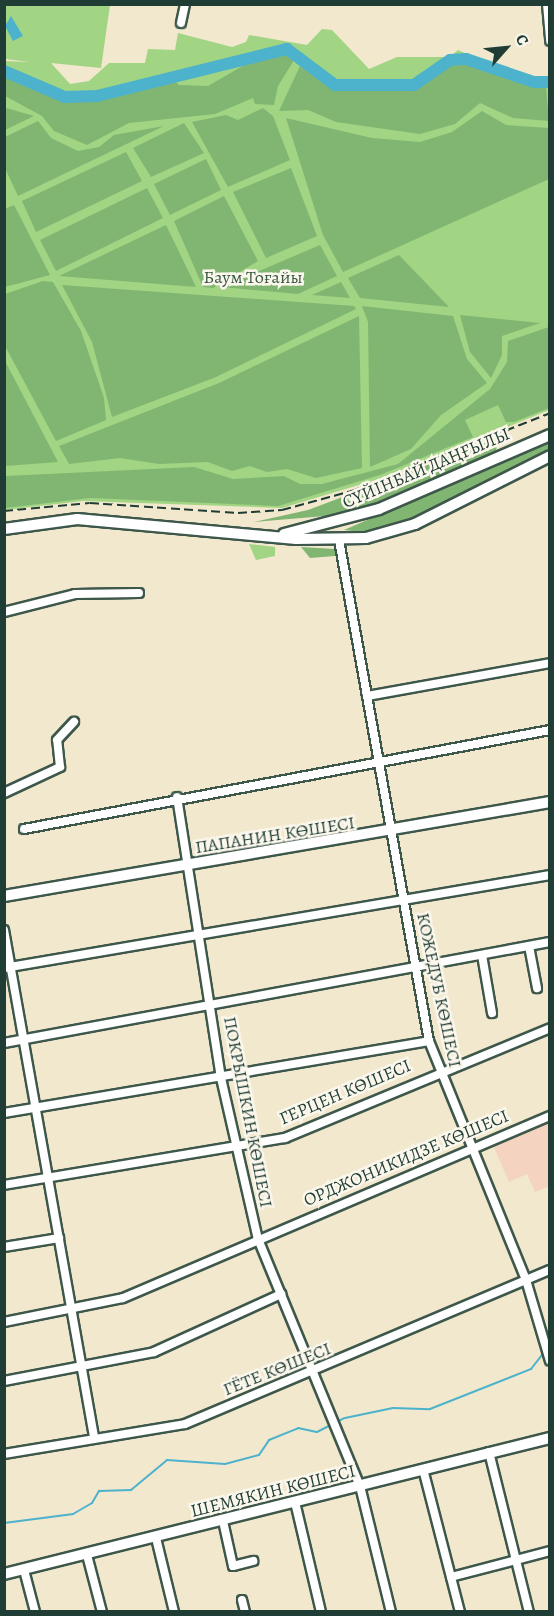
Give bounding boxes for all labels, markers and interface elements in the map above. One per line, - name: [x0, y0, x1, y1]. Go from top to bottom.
- north arrow: [476, 18, 536, 78]
- text: С: [510, 30, 534, 49]
- park label: Баум Тоғайы: [204, 266, 302, 288]
- street label: СҮЙІНБАЙ ДАҢҒЫЛЫ: [339, 423, 513, 513]
- street label: ПАПАНИН КӨШЕСІ: [194, 812, 356, 858]
- street label: КОЖЕДУБ КӨШЕСІ: [412, 911, 466, 1069]
- street label: ПОКРЫШКИН КӨШЕСІ: [219, 1015, 277, 1209]
- street label: ГЕРЦЕН КӨШЕСІ: [276, 1055, 414, 1129]
- street label: ОРДЖОНИКИДЗЕ КӨШЕСІ: [300, 1105, 512, 1211]
- street label: ГЁТЕ КӨШЕСІ: [220, 1338, 334, 1400]
- street label: ШЕМЯКИН КӨШЕСІ: [188, 1460, 358, 1522]

